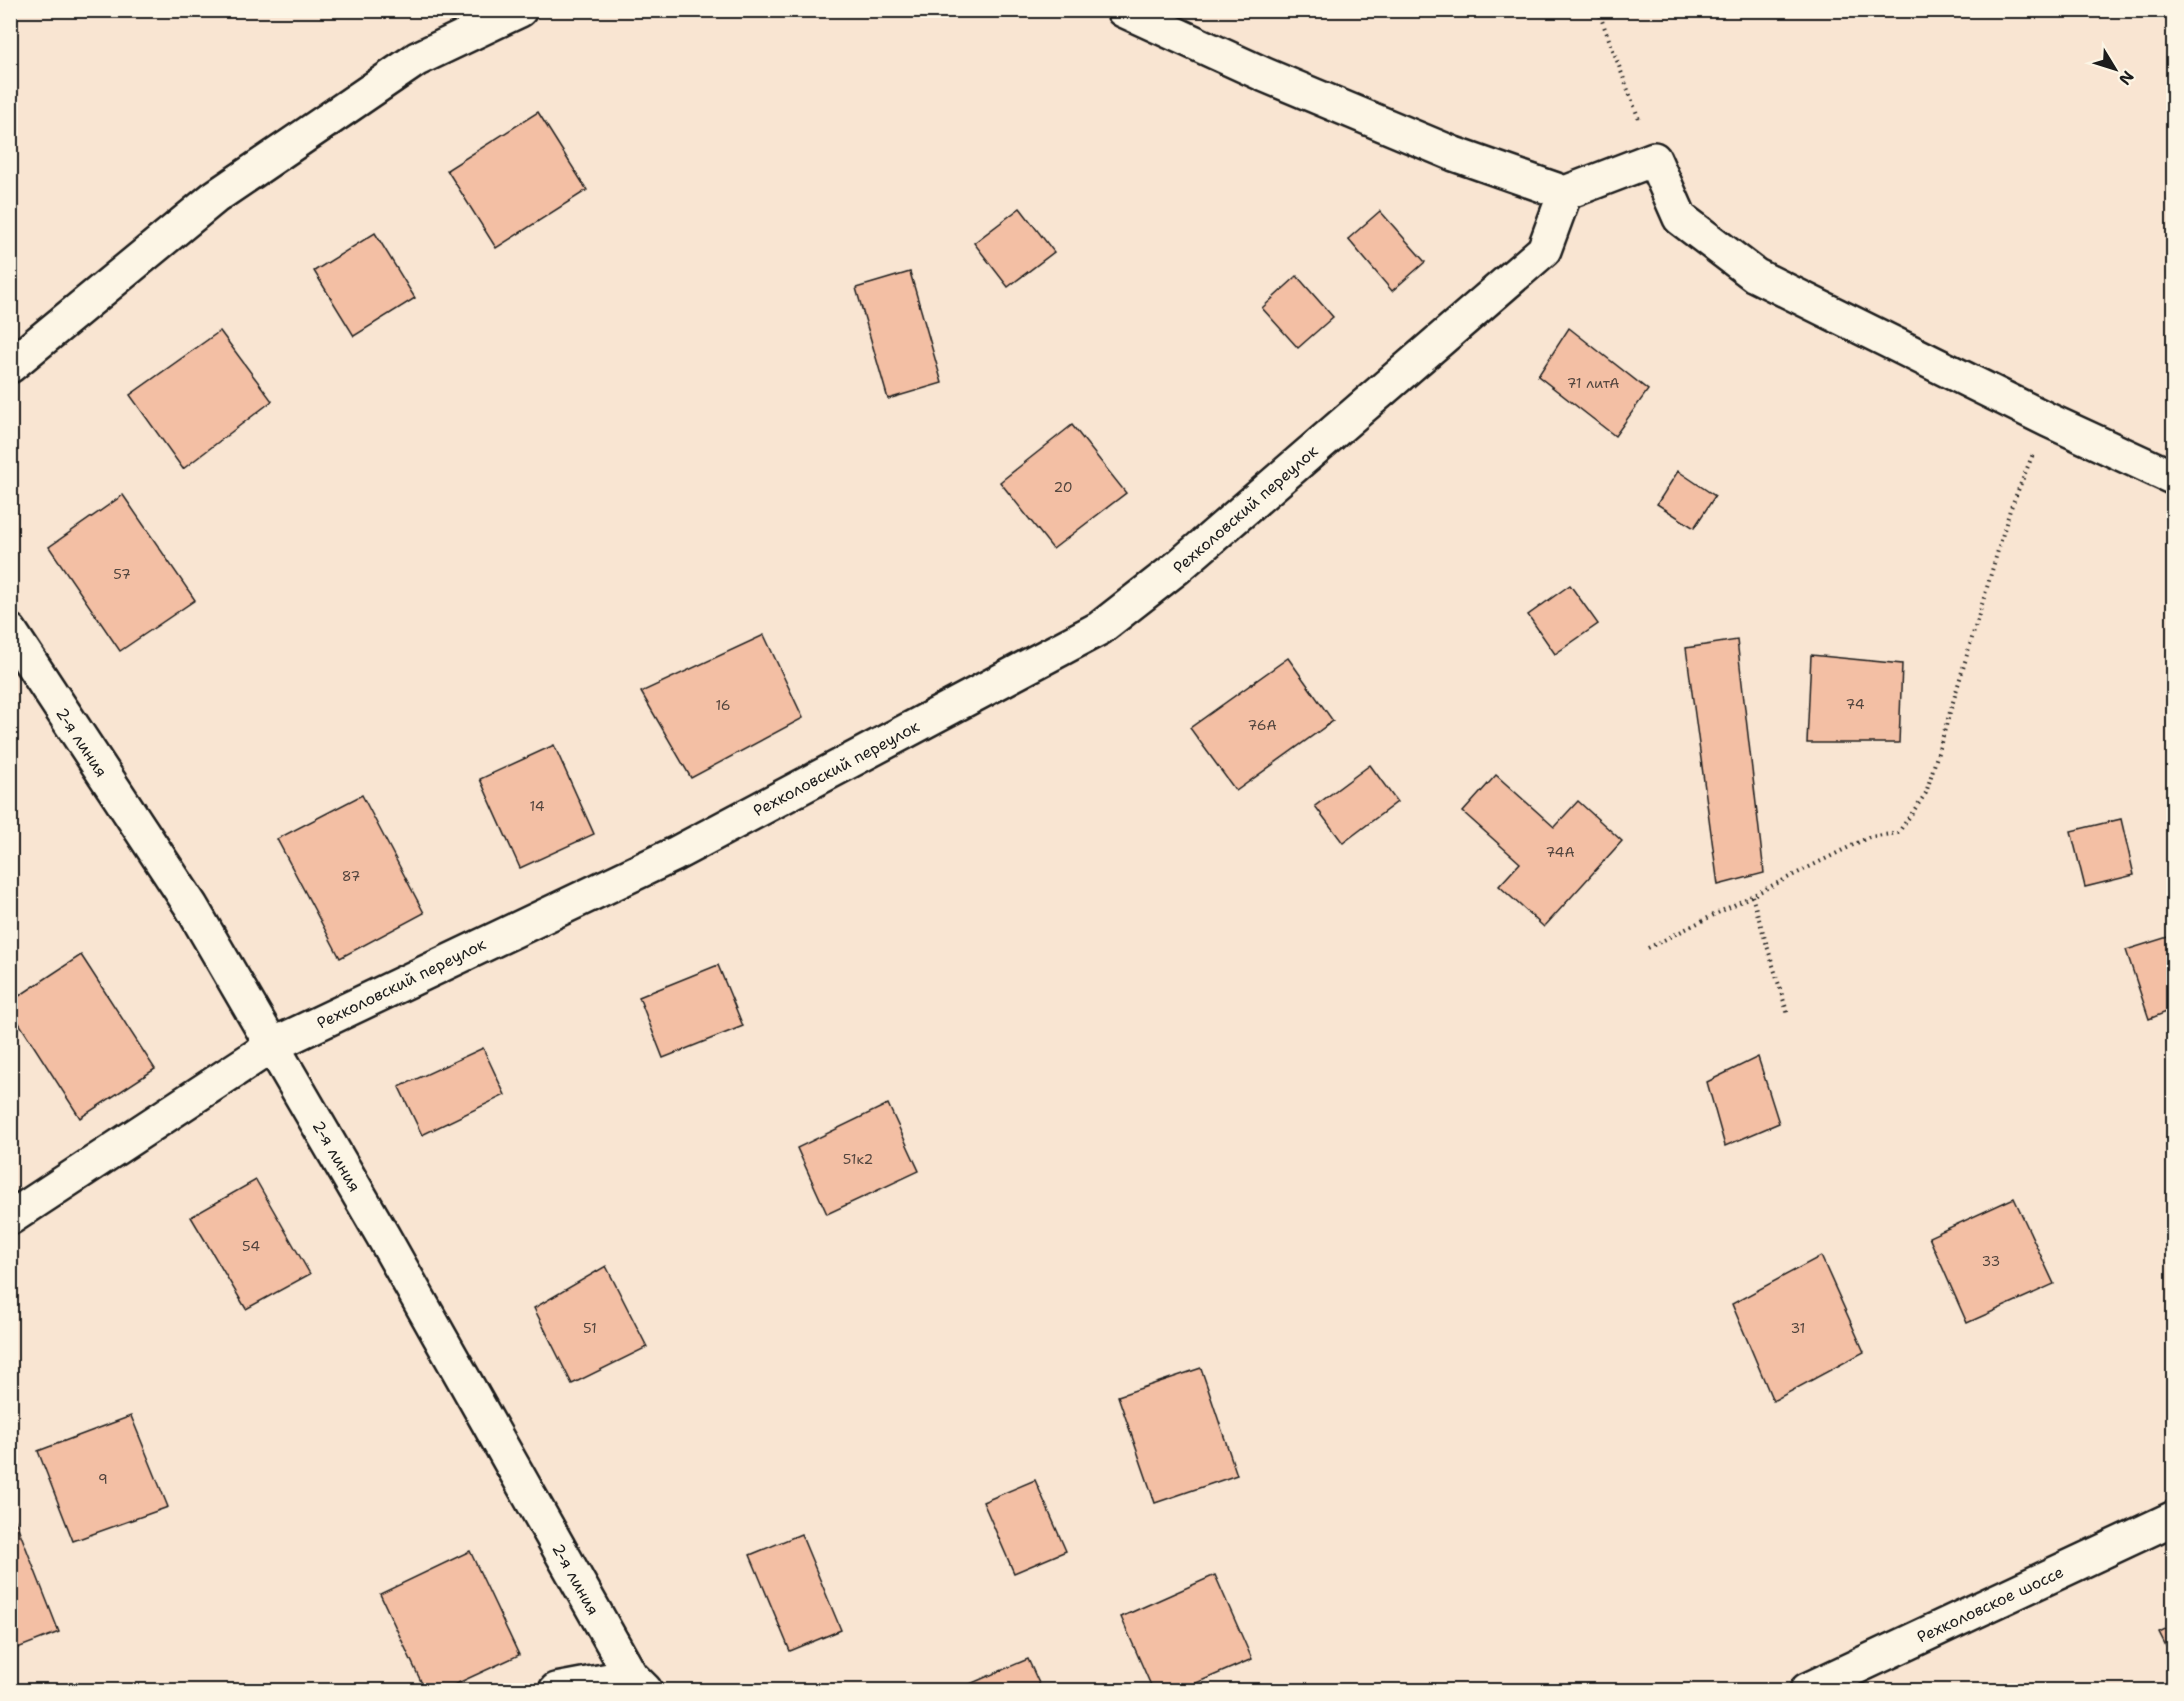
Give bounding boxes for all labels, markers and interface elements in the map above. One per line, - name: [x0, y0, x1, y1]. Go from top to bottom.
- north arrow: [2085, 39, 2145, 99]
- text: N: [2114, 66, 2139, 89]
- house number: 71 литА: [1567, 374, 1619, 392]
- street label: Рехколовский переулок: [1169, 440, 1323, 578]
- house number: 20: [1053, 478, 1073, 496]
- house number: 57: [113, 565, 131, 583]
- house number: 74: [1846, 695, 1865, 713]
- house number: 16: [715, 696, 731, 714]
- street label: 2-я линия: [51, 704, 112, 781]
- street label: Рехколовский переулок: [750, 715, 923, 821]
- house number: 76А: [1247, 716, 1277, 734]
- house number: 14: [529, 797, 545, 815]
- house number: 74А: [1545, 843, 1575, 861]
- house number: 87: [342, 867, 360, 885]
- street label: Рехколовский переулок: [313, 933, 490, 1033]
- street label: 2-я линия: [308, 1117, 365, 1196]
- house number: 51к2: [843, 1150, 873, 1168]
- house number: 54: [242, 1237, 260, 1255]
- house number: 33: [1982, 1252, 2000, 1270]
- house number: 51: [583, 1319, 597, 1337]
- house number: 31: [1791, 1319, 1805, 1337]
- house number: 9: [98, 1470, 108, 1488]
- street label: 2-я линия: [547, 1540, 604, 1619]
- street label: Рехколовское шоссе: [1914, 1561, 2067, 1648]

